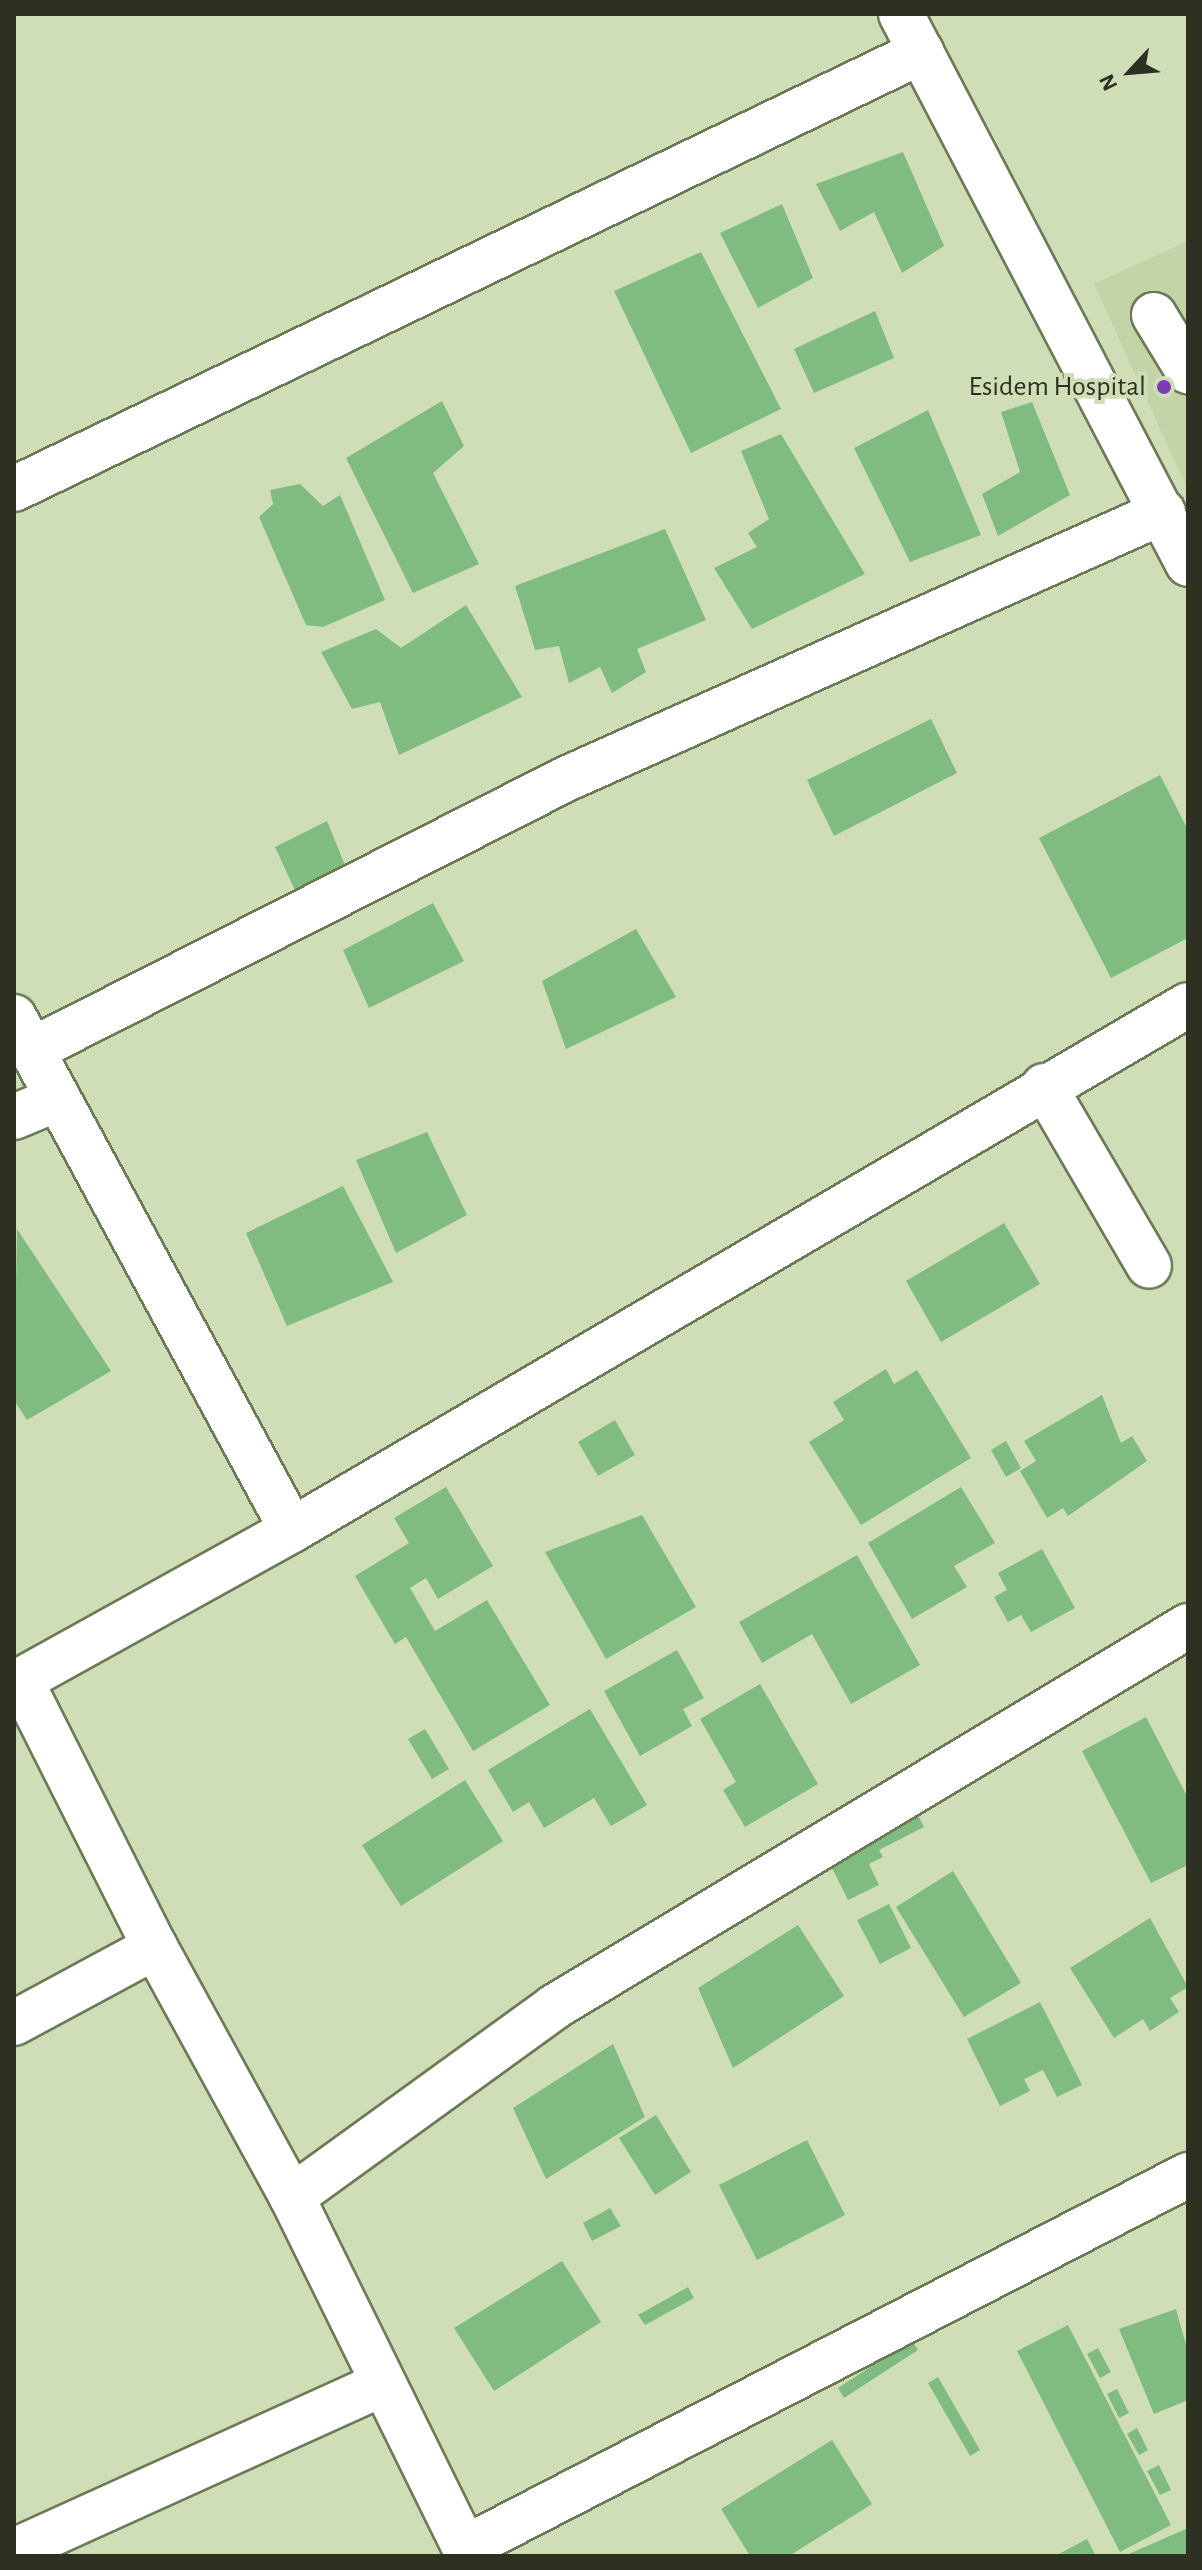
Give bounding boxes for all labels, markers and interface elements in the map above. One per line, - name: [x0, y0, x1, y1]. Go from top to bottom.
- north arrow: [1090, 32, 1170, 112]
- text: N: [1095, 71, 1122, 94]
- place label: Esidem Hospital: [968, 370, 1146, 404]
- marker: Esidem Hospital: [1153, 376, 1175, 398]

